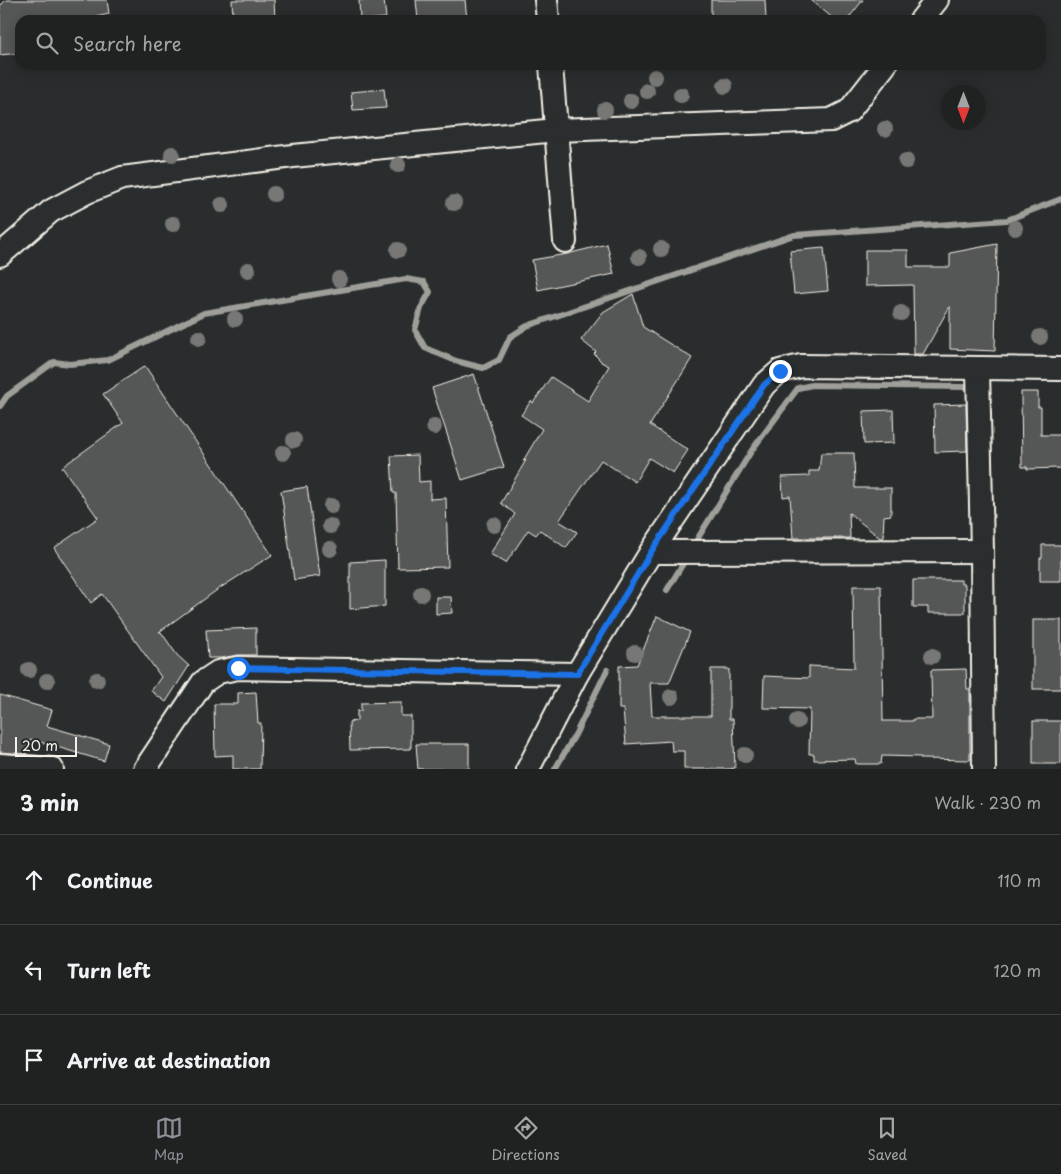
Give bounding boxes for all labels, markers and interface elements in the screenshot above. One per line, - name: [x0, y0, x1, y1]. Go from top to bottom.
- search box: [15, 15, 1046, 70]
- icon: search: [33, 29, 61, 57]
- text: Search here: [73, 29, 182, 57]
- north arrow: [941, 85, 986, 130]
- route end: [769, 360, 792, 383]
- route start: [227, 657, 250, 680]
- scale bar: [15, 734, 78, 757]
- text: 20 m: [22, 735, 58, 756]
- text: 3 min: [20, 786, 79, 818]
- text: Walk · 230 m: [934, 790, 1041, 814]
- icon: ahead: [20, 866, 48, 894]
- text: Continue: [67, 866, 153, 894]
- text: 110 m: [998, 868, 1041, 892]
- icon: left: [20, 956, 48, 984]
- text: Turn left: [67, 956, 151, 984]
- text: 120 m: [994, 958, 1041, 982]
- icon: arrive: [20, 1046, 48, 1074]
- text: Arrive at destination: [67, 1046, 271, 1074]
- tab: Map: [154, 1114, 184, 1165]
- tab: Directions: [492, 1114, 560, 1165]
- tab: Saved: [867, 1114, 907, 1165]

